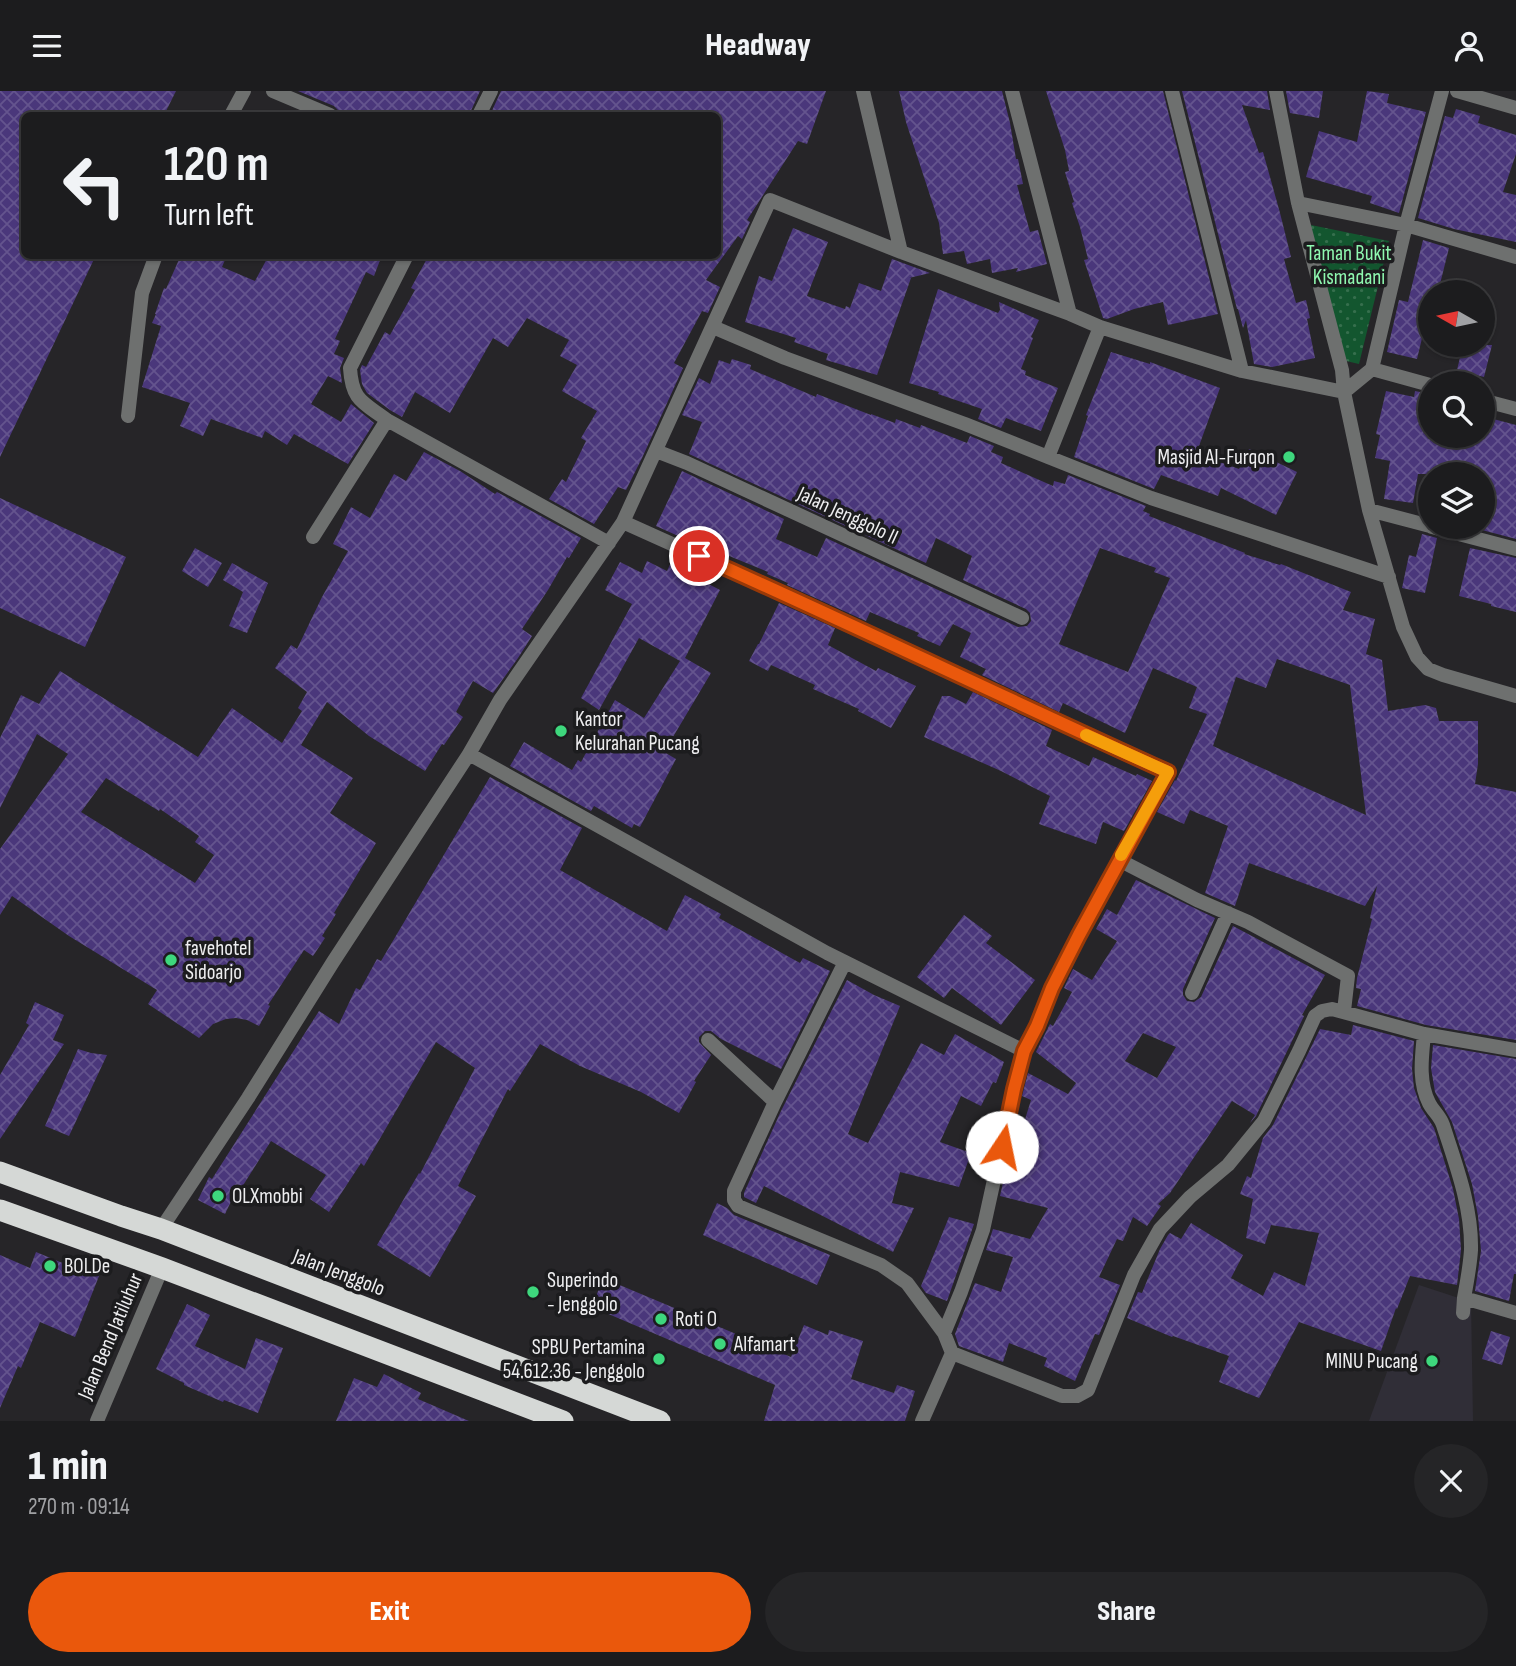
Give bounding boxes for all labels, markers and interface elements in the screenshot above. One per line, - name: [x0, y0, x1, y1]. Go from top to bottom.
- text: Headway: [705, 26, 811, 65]
- icon: menu: [28, 27, 66, 65]
- icon: person: [1450, 27, 1488, 65]
- text: 120 m: [164, 136, 269, 195]
- icon: left: [49, 140, 140, 231]
- text: Turn left: [164, 196, 254, 235]
- park label: Taman Bukit Kismadani: [1306, 241, 1392, 290]
- north arrow: [1418, 280, 1494, 357]
- map controls: [1418, 280, 1495, 539]
- button: search: [1418, 371, 1495, 448]
- place label: Masjid Al-Furqon: [1157, 445, 1275, 470]
- marker: Masjid Al-Furqon: [1281, 449, 1297, 465]
- button: layers: [1418, 462, 1495, 539]
- street label: Jalan Jenggolo II: [793, 481, 902, 550]
- pin: [669, 526, 729, 586]
- icon: arrive: [680, 537, 718, 575]
- place label: Kantor Kelurahan Pucang: [575, 707, 700, 756]
- marker: Kantor Kelurahan Pucang: [553, 723, 569, 739]
- place label: favehotel Sidoarjo: [185, 936, 251, 985]
- marker: favehotel Sidoarjo: [163, 952, 179, 968]
- position arrow: [965, 1110, 1039, 1184]
- place label: OLXmobbi: [232, 1184, 303, 1209]
- marker: OLXmobbi: [210, 1188, 226, 1204]
- street label: Jalan Jenggolo: [288, 1243, 388, 1301]
- place label: BOLDe: [64, 1254, 110, 1279]
- marker: BOLDe: [42, 1258, 58, 1274]
- place label: Superindo - Jenggolo: [547, 1268, 618, 1317]
- street label: Jalan Bend Jatiluhur: [72, 1269, 148, 1404]
- marker: Superindo - Jenggolo: [525, 1284, 541, 1300]
- place label: Roti O: [675, 1307, 717, 1332]
- marker: Roti O: [653, 1311, 669, 1327]
- place label: Alfamart: [733, 1332, 795, 1357]
- place label: SPBU Pertamina 54.612.36 - Jenggolo: [503, 1335, 645, 1384]
- marker: Alfamart: [712, 1336, 728, 1352]
- place label: MINU Pucang: [1326, 1349, 1418, 1374]
- marker: SPBU Pertamina 54.612.36 - Jenggolo: [651, 1351, 667, 1367]
- marker: MINU Pucang: [1424, 1353, 1440, 1369]
- text: 1 min: [28, 1441, 108, 1492]
- button: close: [1414, 1444, 1488, 1518]
- text: 270 m · 09:14: [28, 1493, 130, 1521]
- button: Exit: [28, 1572, 751, 1652]
- button: Share: [765, 1572, 1488, 1652]

